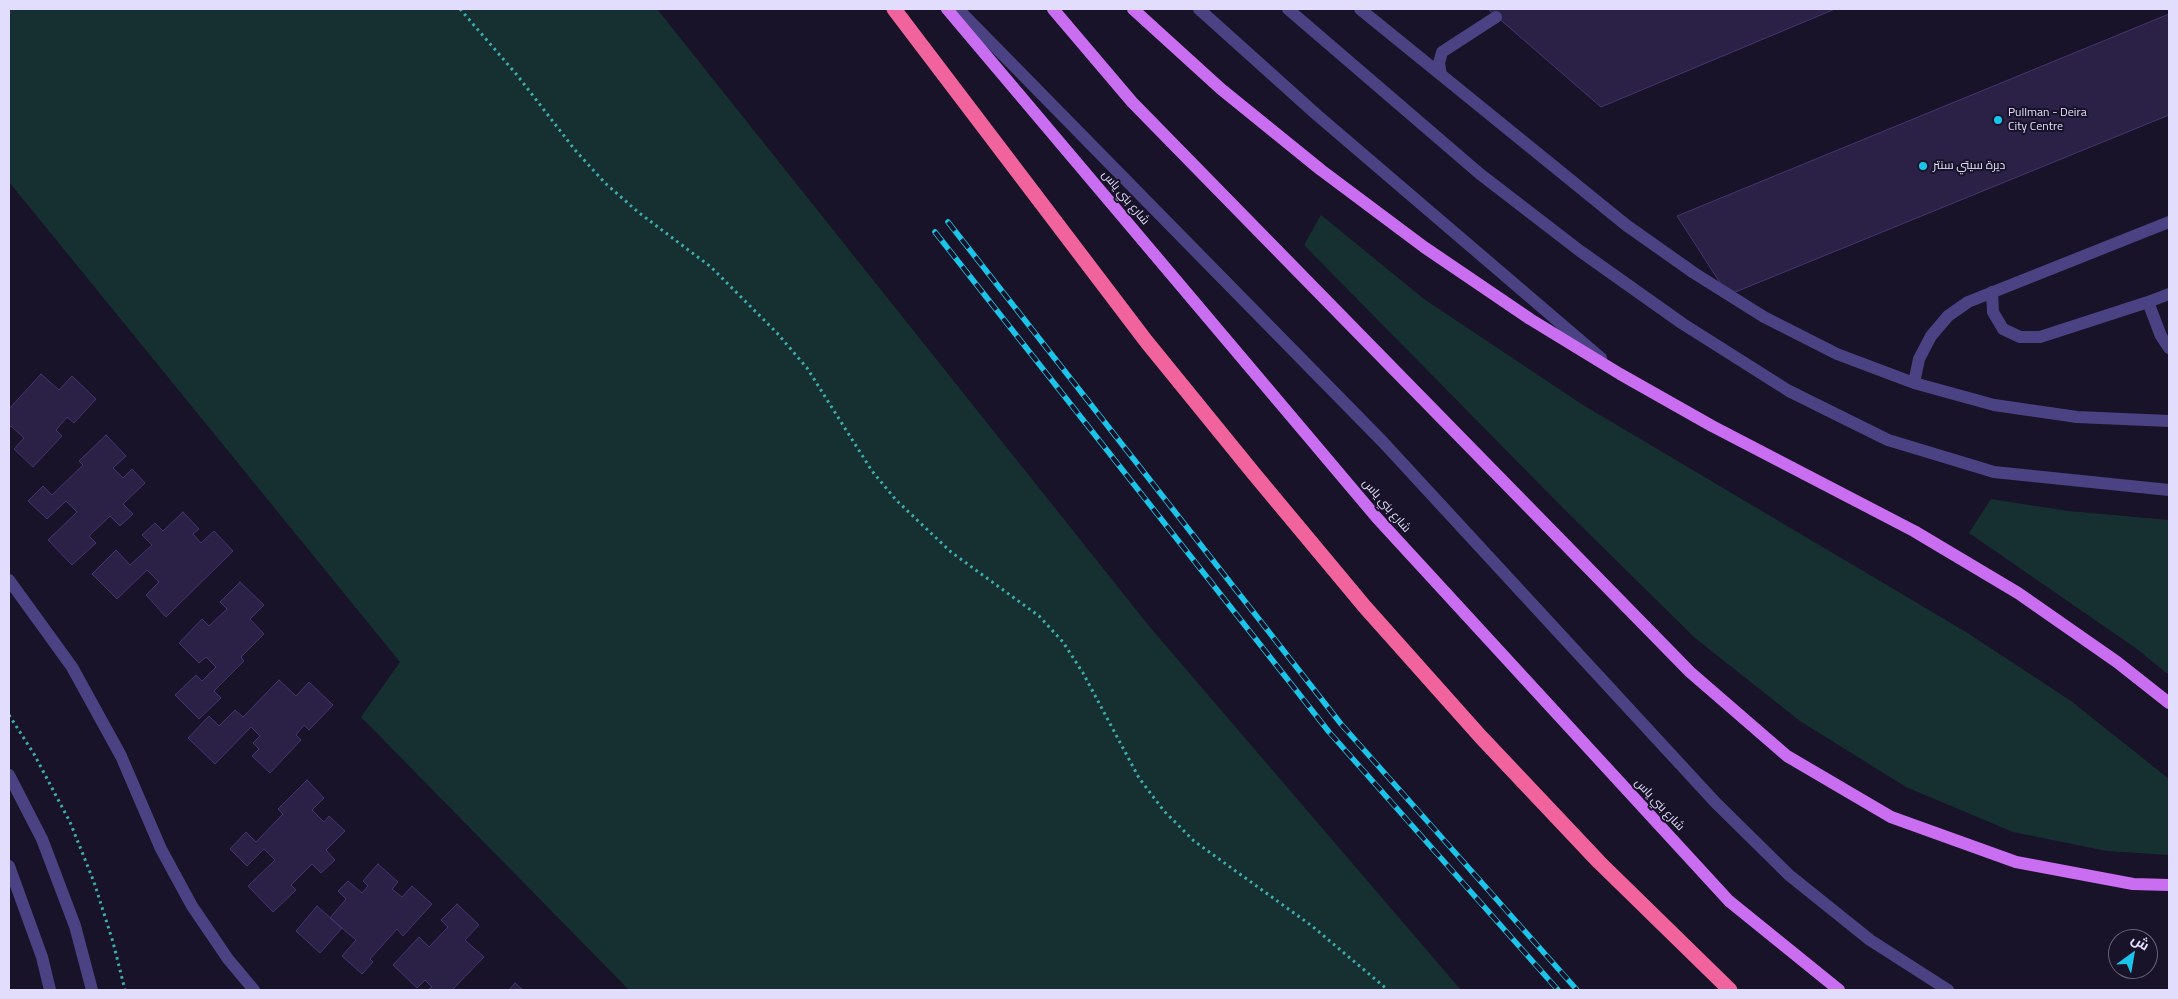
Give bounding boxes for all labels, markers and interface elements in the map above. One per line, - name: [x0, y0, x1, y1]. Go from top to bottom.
- place label: Pullman - Deira City Centre: [2008, 106, 2087, 134]
- marker: Pullman - Deira City Centre: [1992, 114, 2004, 126]
- place label: ديرة سيتي سنتر: [1933, 159, 2005, 173]
- marker: ديرة سيتي سنتر: [1917, 160, 1929, 172]
- street label: شارع بني ياس: [1098, 168, 1152, 228]
- street label: شارع بني ياس: [1359, 476, 1413, 536]
- street label: شارع بني ياس: [1631, 776, 1687, 834]
- text: ش: [2128, 928, 2154, 955]
- north arrow: [2108, 929, 2158, 979]

